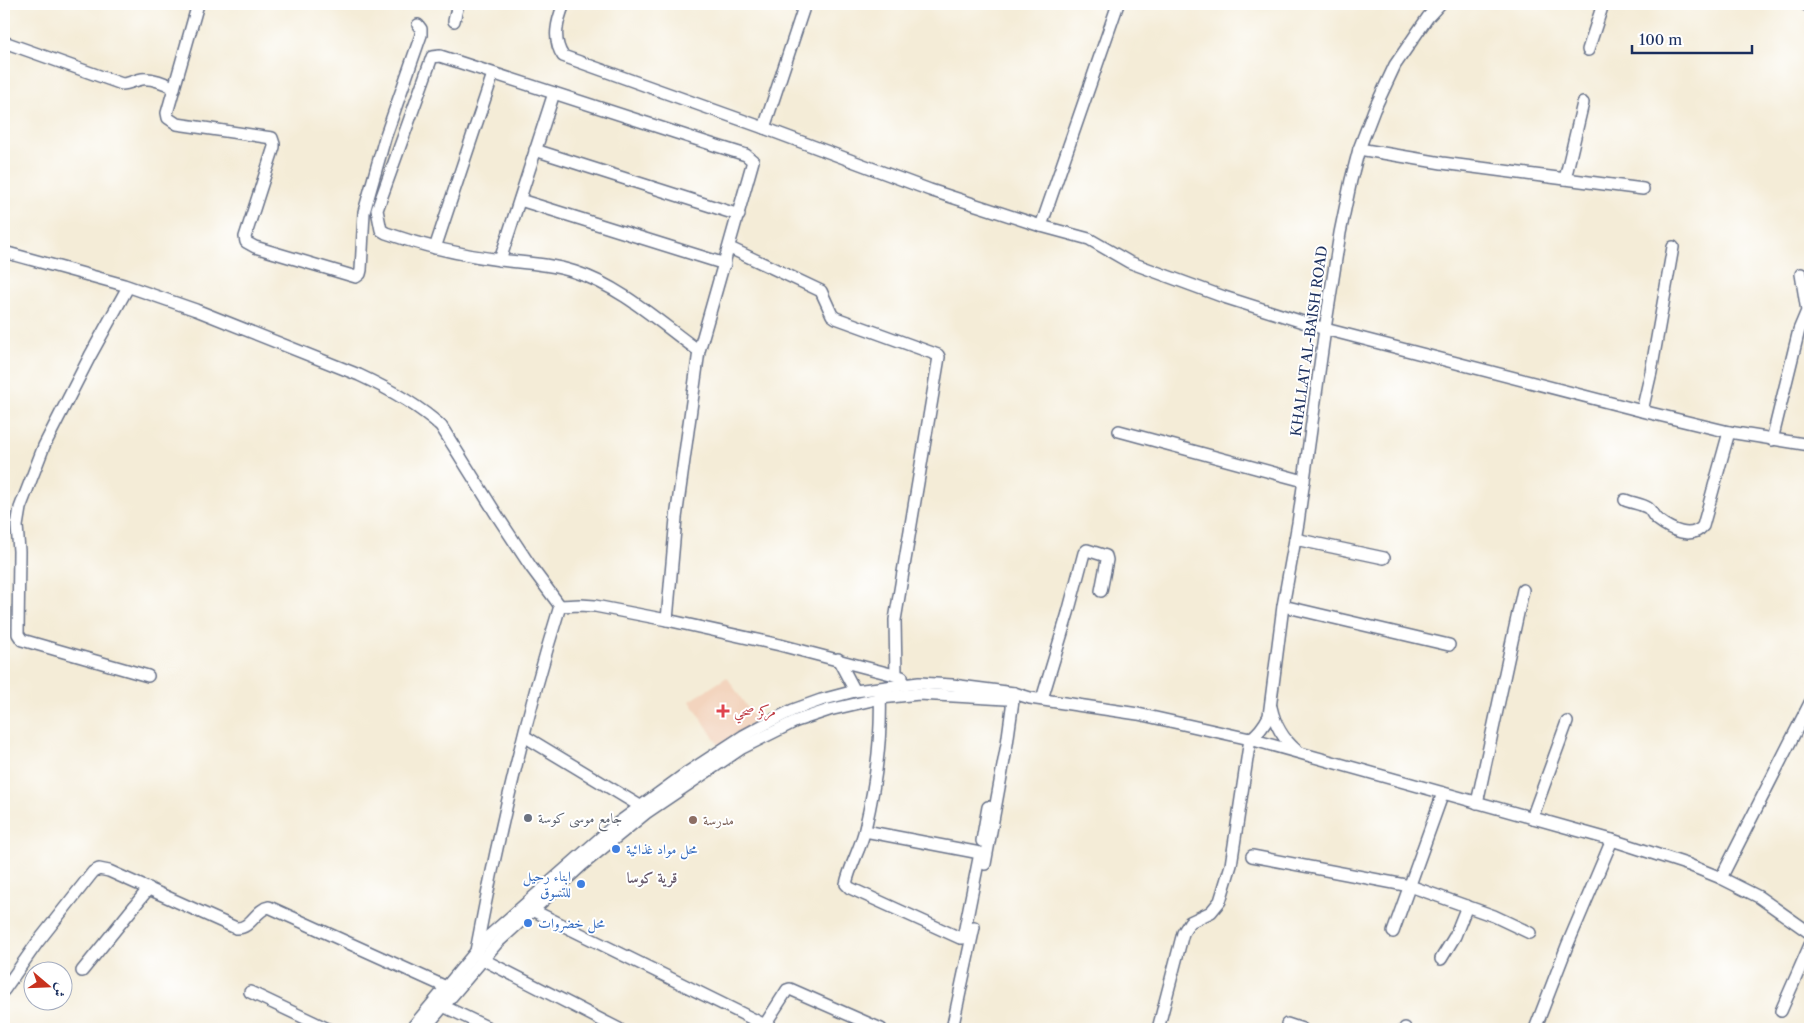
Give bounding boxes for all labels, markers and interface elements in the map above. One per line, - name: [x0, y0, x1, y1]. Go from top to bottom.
- scale bar: [1632, 22, 1752, 54]
- text: 100 m: [1639, 30, 1682, 49]
- street label: KHALLAT AL-BAISH ROAD: [1287, 245, 1331, 437]
- place label: مركز صحي: [734, 702, 776, 724]
- marker: مركز صحي: [716, 704, 730, 718]
- place label: جامع موسى كوسة: [538, 809, 622, 832]
- place label: مدرسة: [703, 811, 734, 829]
- marker: جامع موسى كوسة: [522, 812, 534, 824]
- marker: مدرسة: [687, 814, 699, 826]
- place label: محل مواد غذائية: [626, 840, 698, 860]
- marker: محل مواد غذائية: [610, 843, 622, 855]
- place label: ابناء رحيل للتسوق: [523, 867, 571, 901]
- district label: قرية كوسا: [627, 868, 677, 888]
- marker: ابناء رحيل للتسوق: [575, 878, 587, 890]
- place label: محل خضروات: [538, 914, 605, 934]
- marker: محل خضروات: [522, 917, 534, 929]
- north arrow: [22, 960, 72, 1010]
- text: ش: [49, 981, 71, 1000]

